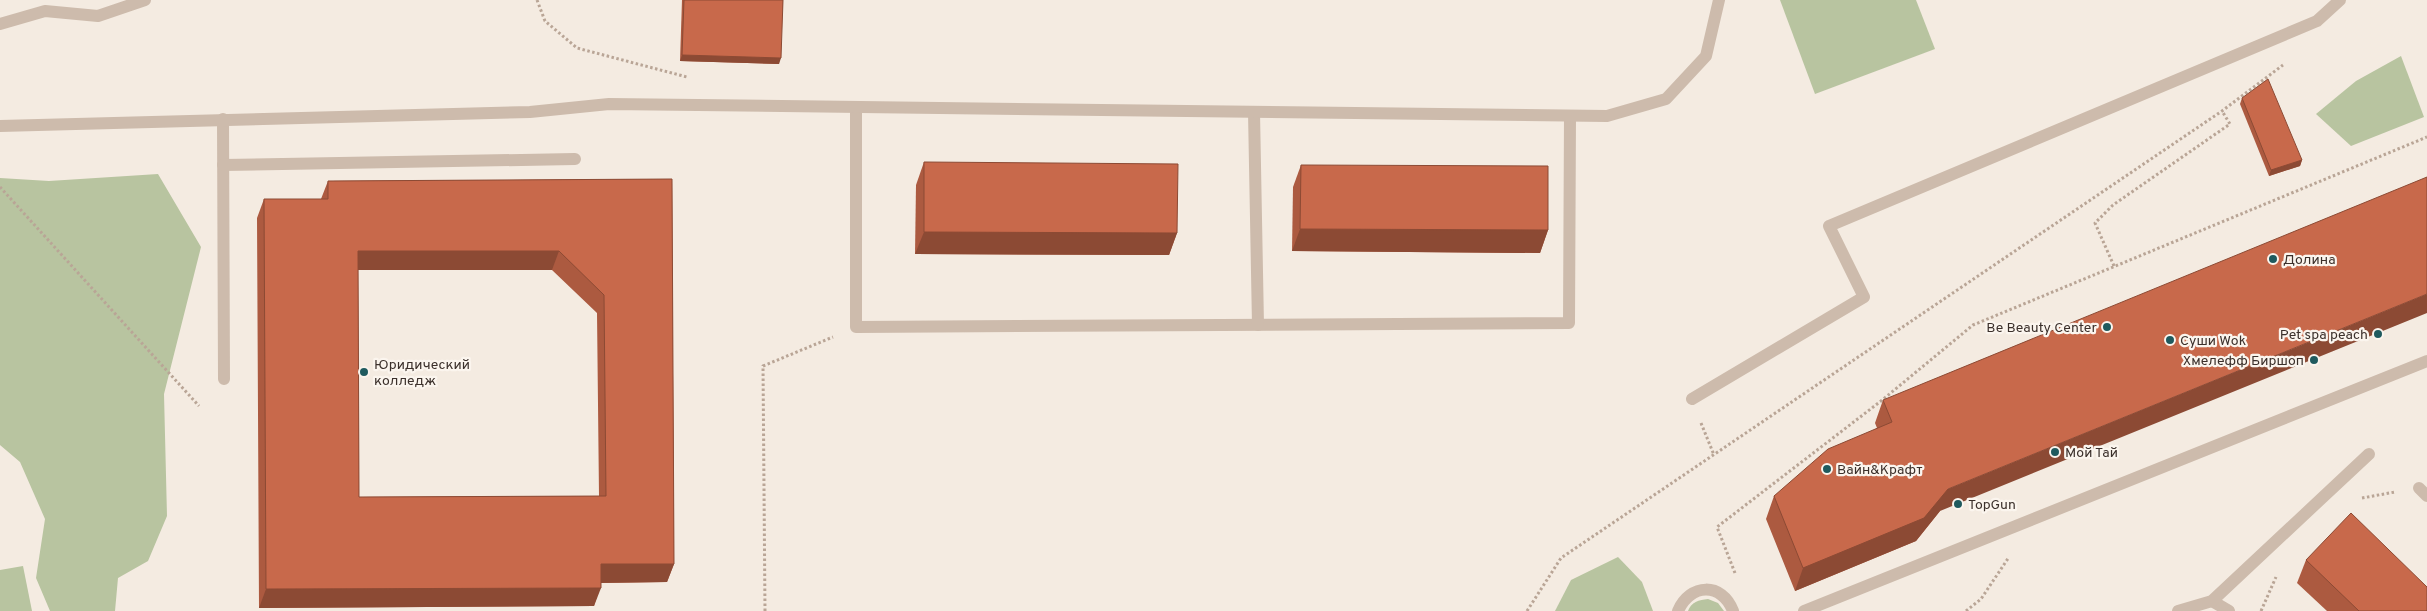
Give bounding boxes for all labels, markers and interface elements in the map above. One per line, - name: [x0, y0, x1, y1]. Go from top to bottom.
- place label: Долина: [2283, 252, 2336, 269]
- marker: Долина: [2267, 253, 2279, 265]
- place label: Be Beauty Center: [1986, 320, 2098, 337]
- marker: Be Beauty Center: [2101, 321, 2113, 333]
- place label: Pet spa peach: [2280, 327, 2368, 344]
- marker: Pet spa peach: [2372, 328, 2384, 340]
- place label: Суши Wok: [2180, 333, 2246, 350]
- marker: Суши Wok: [2164, 334, 2176, 346]
- place label: Хмелефф Биршоп: [2183, 353, 2304, 370]
- marker: Хмелефф Биршоп: [2308, 354, 2320, 366]
- place label: Юридический колледж: [374, 357, 470, 390]
- marker: Юридический колледж: [358, 366, 370, 378]
- place label: Мой Тай: [2065, 445, 2118, 462]
- marker: Мой Тай: [2049, 446, 2061, 458]
- place label: Вайн&Крафт: [1837, 462, 1922, 479]
- marker: Вайн&Крафт: [1821, 463, 1833, 475]
- place label: TopGun: [1968, 497, 2016, 514]
- marker: TopGun: [1952, 498, 1964, 510]

